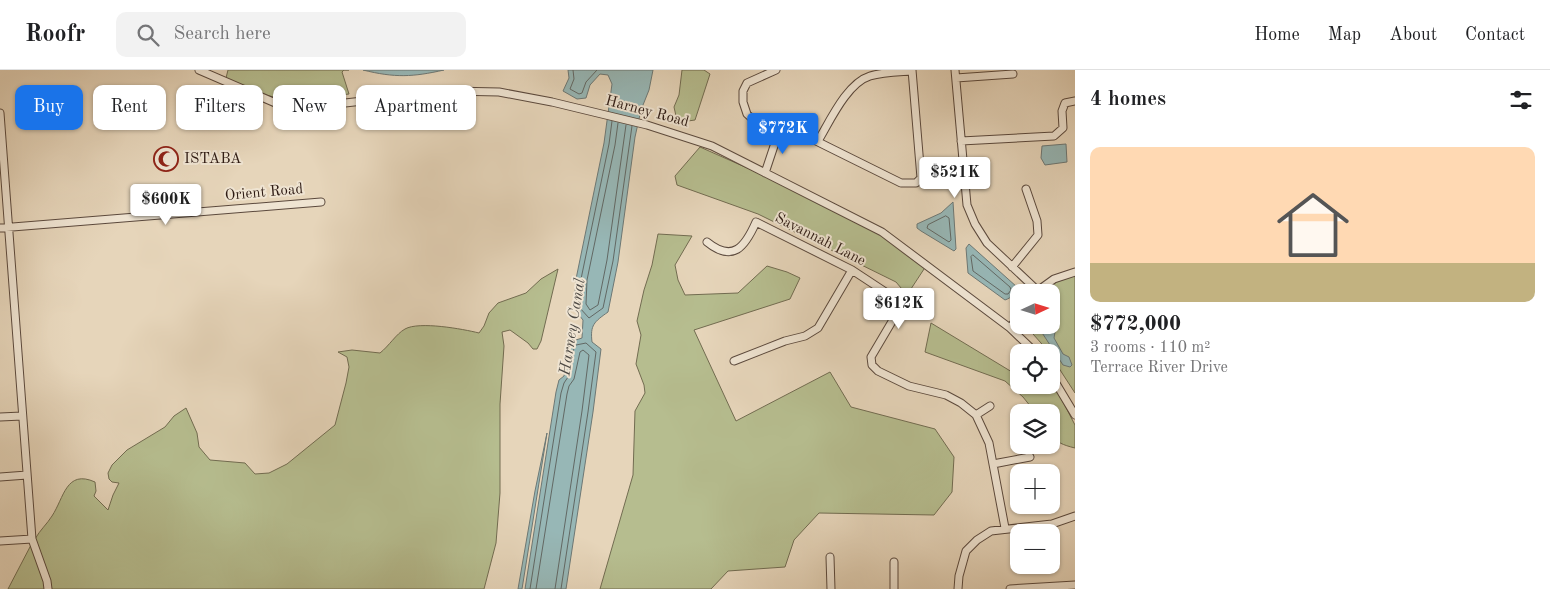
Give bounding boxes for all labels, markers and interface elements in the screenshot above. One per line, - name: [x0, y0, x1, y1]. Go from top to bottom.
- search box: [116, 12, 466, 57]
- icon: search: [134, 21, 162, 49]
- text: Roofr: [25, 23, 86, 47]
- text: Search here: [174, 25, 271, 44]
- text: Home: [1254, 26, 1300, 44]
- text: Map: [1328, 26, 1361, 44]
- text: About: [1389, 26, 1437, 44]
- text: Contact: [1465, 26, 1525, 44]
- chip: Buy: [15, 85, 83, 130]
- chip: Rent: [93, 85, 166, 130]
- chip: Filters: [176, 85, 263, 130]
- chip: New: [273, 85, 346, 130]
- chip: Apartment: [356, 85, 476, 130]
- icon: filters: [1507, 86, 1535, 114]
- text: 4 homes: [1090, 89, 1166, 110]
- street label: Harney Road: [604, 94, 691, 130]
- pin: $772K: [748, 112, 818, 155]
- text: $772K: [758, 121, 808, 137]
- mosque icon: ISTABA: [153, 146, 179, 172]
- place label: ISTABA: [184, 152, 242, 167]
- pin: $521K: [920, 156, 990, 199]
- text: $521K: [930, 165, 980, 181]
- icon: home: [1268, 180, 1358, 270]
- street label: Orient Road: [224, 182, 304, 204]
- pin: $600K: [131, 184, 201, 226]
- text: $600K: [141, 192, 191, 208]
- street label: Savannah Lane: [772, 211, 868, 269]
- water label: Harney Canal: [557, 277, 589, 378]
- north arrow: [1010, 284, 1060, 334]
- map controls: [1010, 284, 1060, 574]
- pin: $612K: [864, 288, 934, 330]
- text: $612K: [874, 296, 924, 312]
- text: $772,000: [1090, 314, 1181, 335]
- text: 3 rooms · 110 m²: [1090, 340, 1210, 356]
- button: locate: [1010, 344, 1060, 394]
- text: Terrace River Drive: [1090, 360, 1228, 376]
- button: layers: [1010, 404, 1060, 454]
- button: +: [1010, 464, 1060, 514]
- button: −: [1010, 524, 1060, 574]

